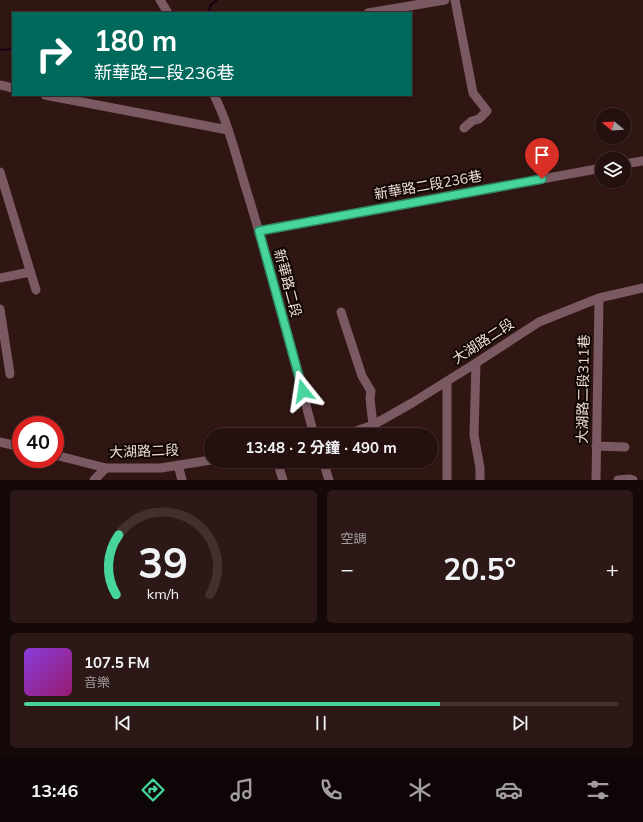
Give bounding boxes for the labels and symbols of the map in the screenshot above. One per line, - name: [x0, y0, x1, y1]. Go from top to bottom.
- north arrow: [595, 108, 631, 144]
- pin: [525, 138, 559, 179]
- street label: 新華路二段236巷: [373, 167, 483, 203]
- street label: 新華路二段: [270, 247, 306, 319]
- street label: 大湖路二段: [449, 314, 517, 368]
- street label: 大湖路二段311巷: [573, 334, 593, 444]
- position arrow: [282, 370, 324, 412]
- speed limit sign: 40: [12, 416, 64, 468]
- street label: 大湖路二段: [109, 441, 179, 461]

